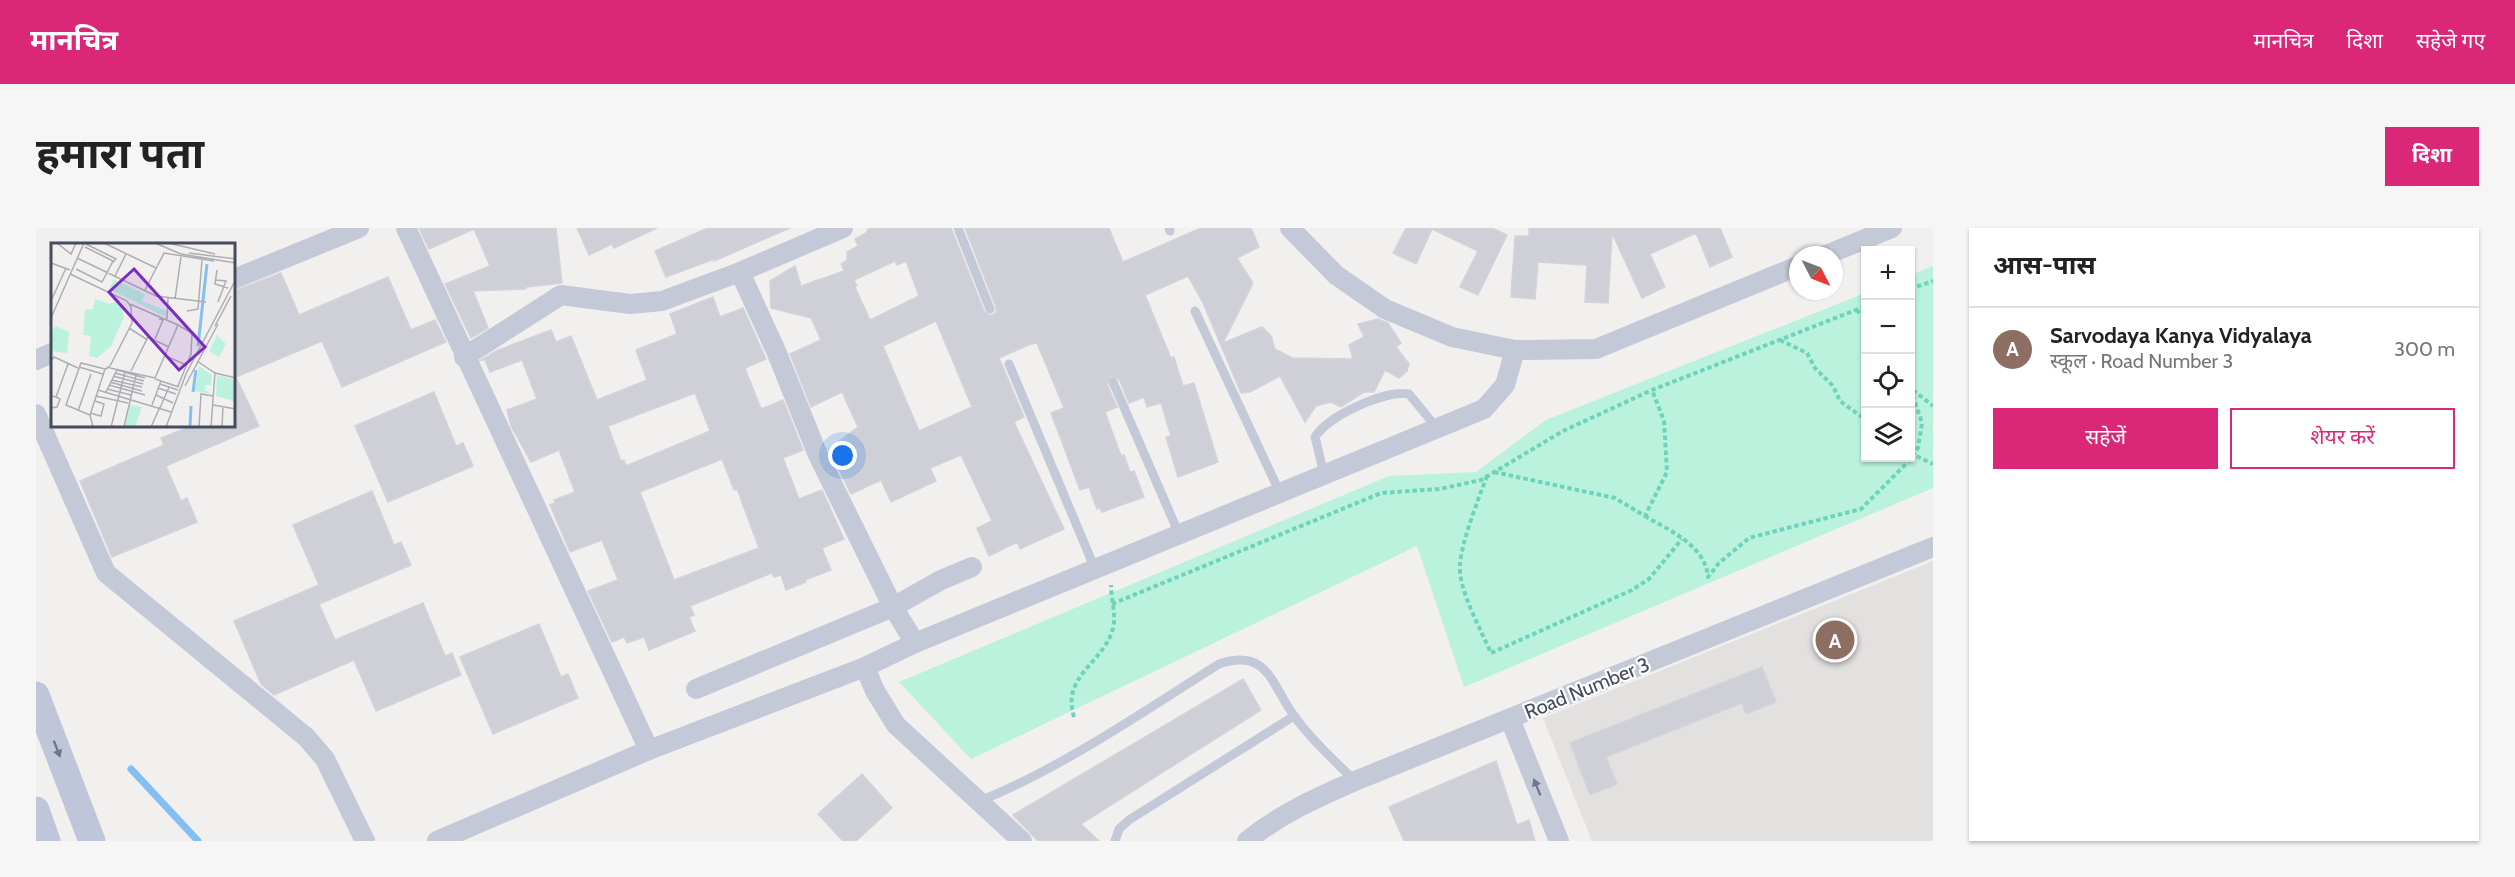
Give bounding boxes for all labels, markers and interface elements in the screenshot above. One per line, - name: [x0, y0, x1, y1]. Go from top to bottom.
- text: मानचित्र: [30, 23, 118, 57]
- text: मानचित्र: [2254, 28, 2314, 53]
- text: दिशा: [2347, 28, 2383, 53]
- text: सहेजे गए: [2416, 28, 2485, 53]
- text: हमारा पता: [36, 127, 204, 179]
- button: दिशा: [2385, 127, 2479, 186]
- inset map: [51, 243, 236, 428]
- north arrow: [1789, 246, 1843, 300]
- map controls: [1861, 246, 1915, 462]
- button: +: [1861, 246, 1915, 300]
- text: आस-पास: [1993, 249, 2096, 281]
- button: −: [1861, 300, 1915, 354]
- text: Sarvodaya Kanya Vidyalaya: [2050, 322, 2312, 349]
- text: A: [2006, 337, 2019, 361]
- text: 300 m: [2394, 337, 2455, 361]
- text: स्कूल · Road Number 3: [2050, 349, 2233, 373]
- button: locate: [1861, 354, 1915, 408]
- button: layers: [1861, 408, 1915, 462]
- button: सहेजें: [1993, 408, 2218, 469]
- button: शेयर करें: [2230, 408, 2455, 469]
- your location: [828, 441, 857, 470]
- pin: A: [1816, 618, 1854, 662]
- street label: Road Number 3: [1521, 652, 1653, 724]
- one-way arrow: [53, 740, 62, 758]
- one-way arrow: [1532, 777, 1542, 795]

